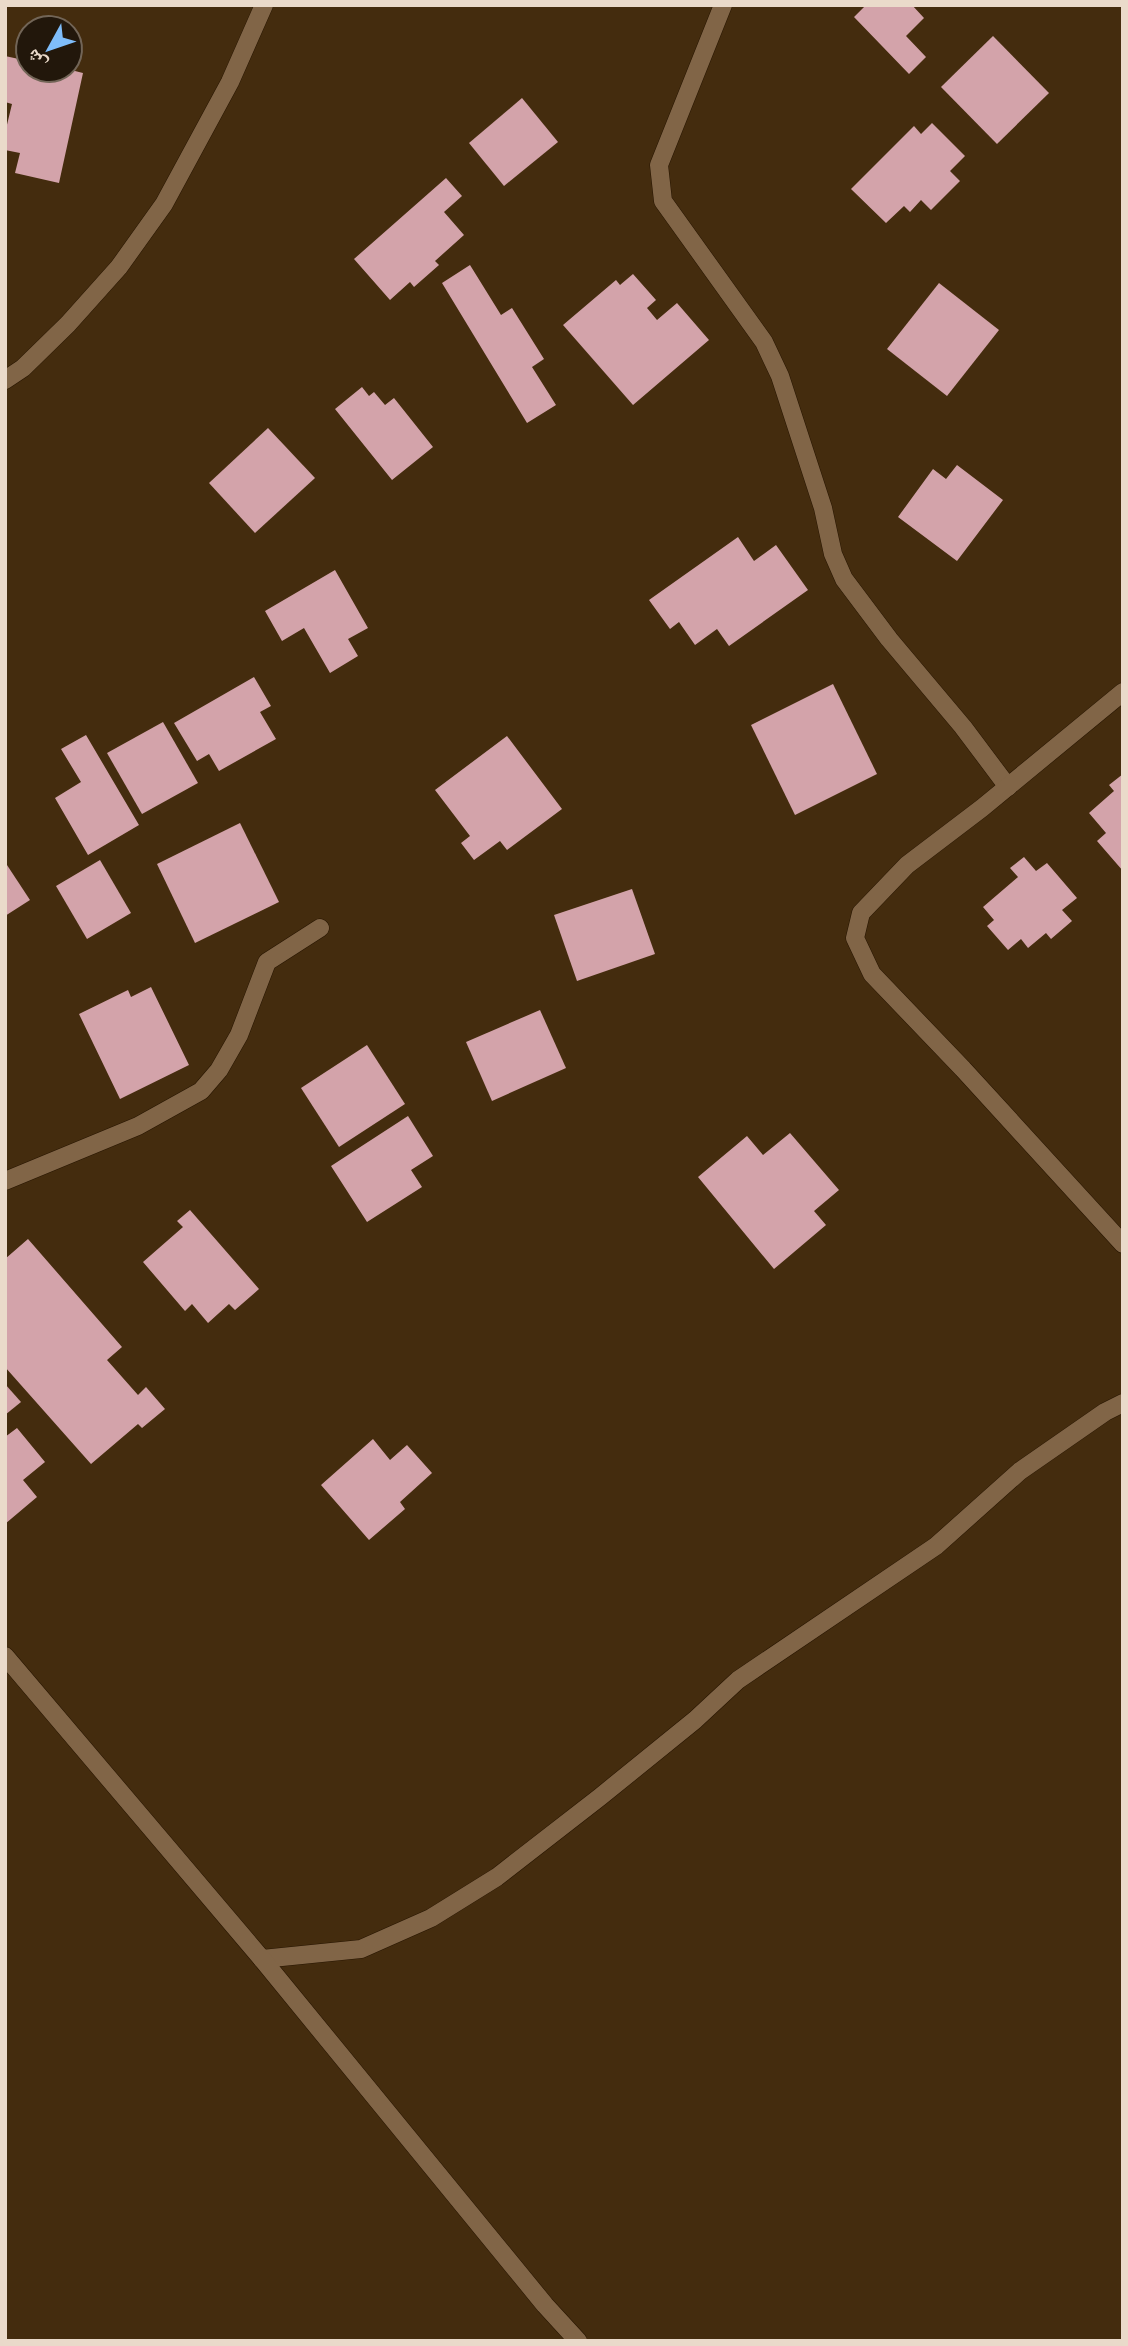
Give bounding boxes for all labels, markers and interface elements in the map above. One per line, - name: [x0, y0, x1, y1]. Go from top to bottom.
- north arrow: [14, 14, 84, 84]
- text: ش: [20, 44, 52, 75]

